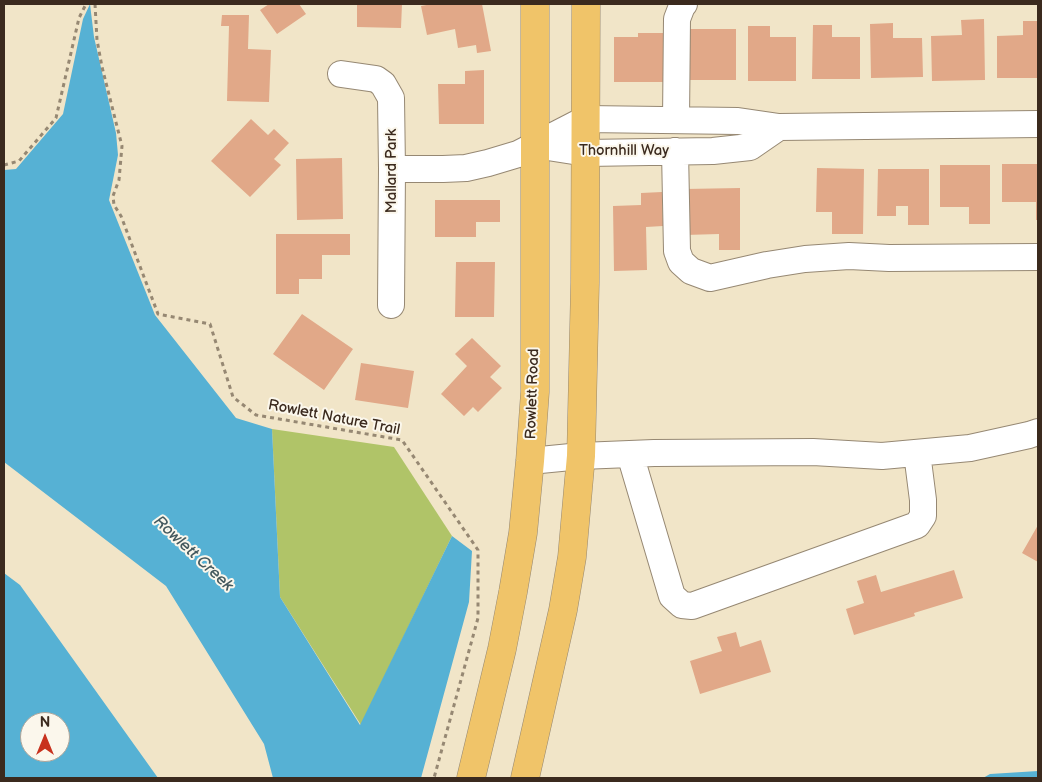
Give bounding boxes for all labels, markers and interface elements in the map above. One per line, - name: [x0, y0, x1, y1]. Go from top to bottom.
- street label: Mallard Park: [383, 129, 401, 213]
- street label: Thornhill Way: [579, 142, 669, 160]
- street label: Rowlett Road: [522, 348, 544, 440]
- street label: Rowlett Nature Trail: [267, 396, 401, 440]
- water label: Rowlett Creek: [149, 512, 237, 596]
- north arrow: [20, 712, 70, 762]
- text: N: [40, 714, 50, 731]

